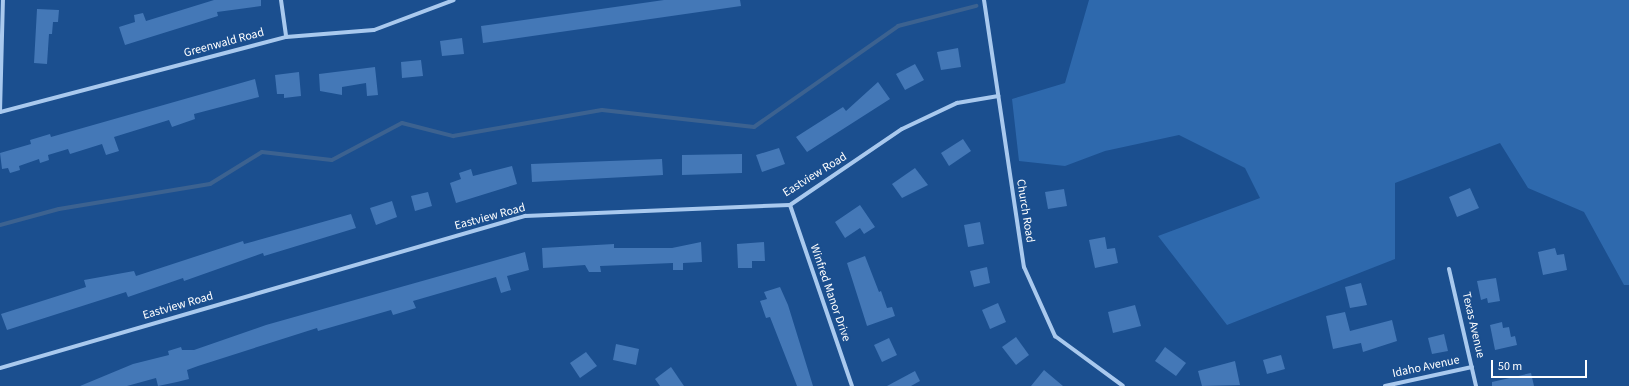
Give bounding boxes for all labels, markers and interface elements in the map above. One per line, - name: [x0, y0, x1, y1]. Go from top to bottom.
- street label: Greenwald Road: [182, 25, 266, 61]
- street label: Eastview Road: [780, 150, 850, 200]
- street label: Church Road: [1013, 178, 1037, 244]
- street label: Eastview Road: [453, 201, 527, 233]
- street label: Winfred Manor Drive: [807, 242, 853, 344]
- street label: Eastview Road: [141, 289, 215, 323]
- street label: Texas Avenue: [1458, 291, 1488, 359]
- scale bar: [1493, 352, 1589, 378]
- street label: Idaho Avenue: [1391, 353, 1461, 381]
- text: 50 m: [1498, 358, 1522, 375]

